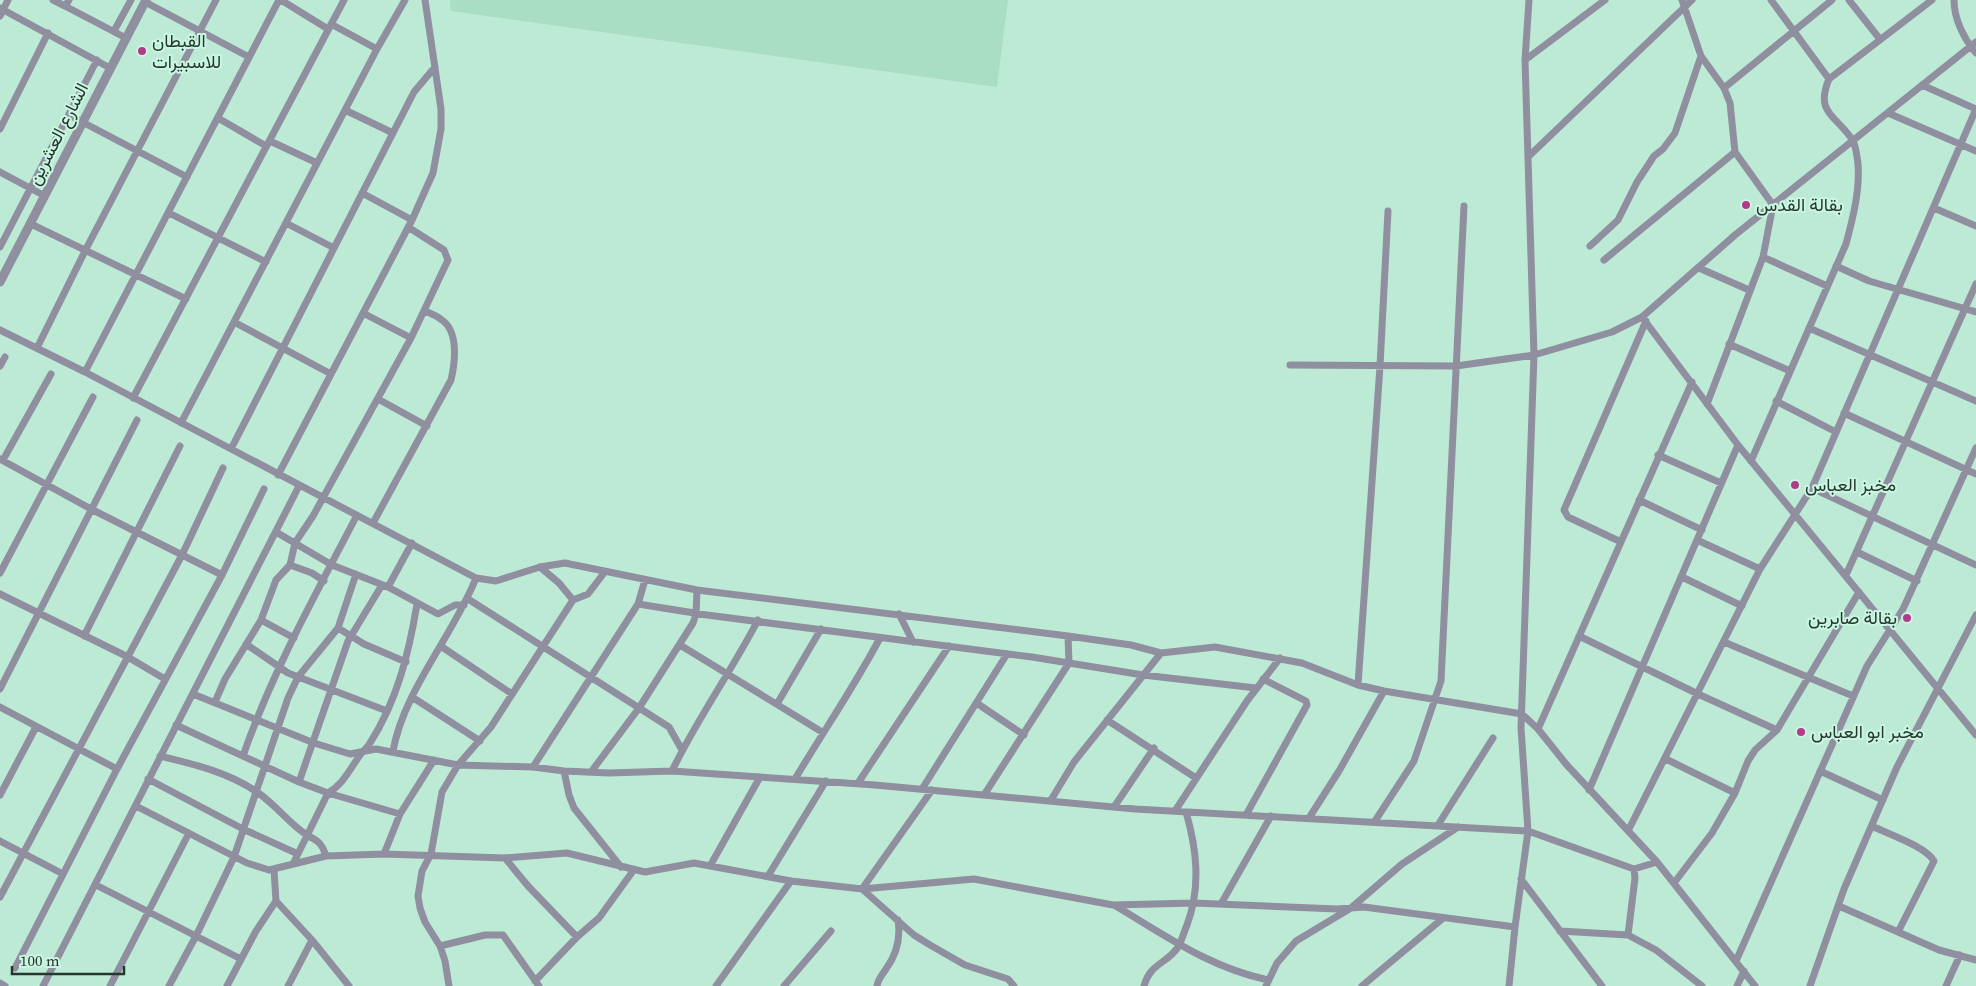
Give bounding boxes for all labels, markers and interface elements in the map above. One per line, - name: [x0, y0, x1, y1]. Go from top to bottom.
- place label: القبطان للاسبيرات: [152, 28, 221, 74]
- marker: القبطان للاسبيرات: [136, 45, 148, 57]
- street label: الشارع العشرين: [21, 78, 94, 189]
- place label: بقالة القدس: [1756, 192, 1843, 217]
- marker: بقالة القدس: [1740, 199, 1752, 211]
- place label: مخبز العباس: [1805, 472, 1896, 497]
- marker: مخبز العباس: [1789, 479, 1801, 491]
- place label: بقالة صابرين: [1808, 605, 1897, 630]
- marker: بقالة صابرين: [1901, 612, 1913, 624]
- place label: مخبر ابو العباس: [1811, 719, 1924, 744]
- marker: مخبر ابو العباس: [1795, 726, 1807, 738]
- scale bar: [12, 944, 125, 976]
- text: 100 m: [20, 950, 60, 971]

